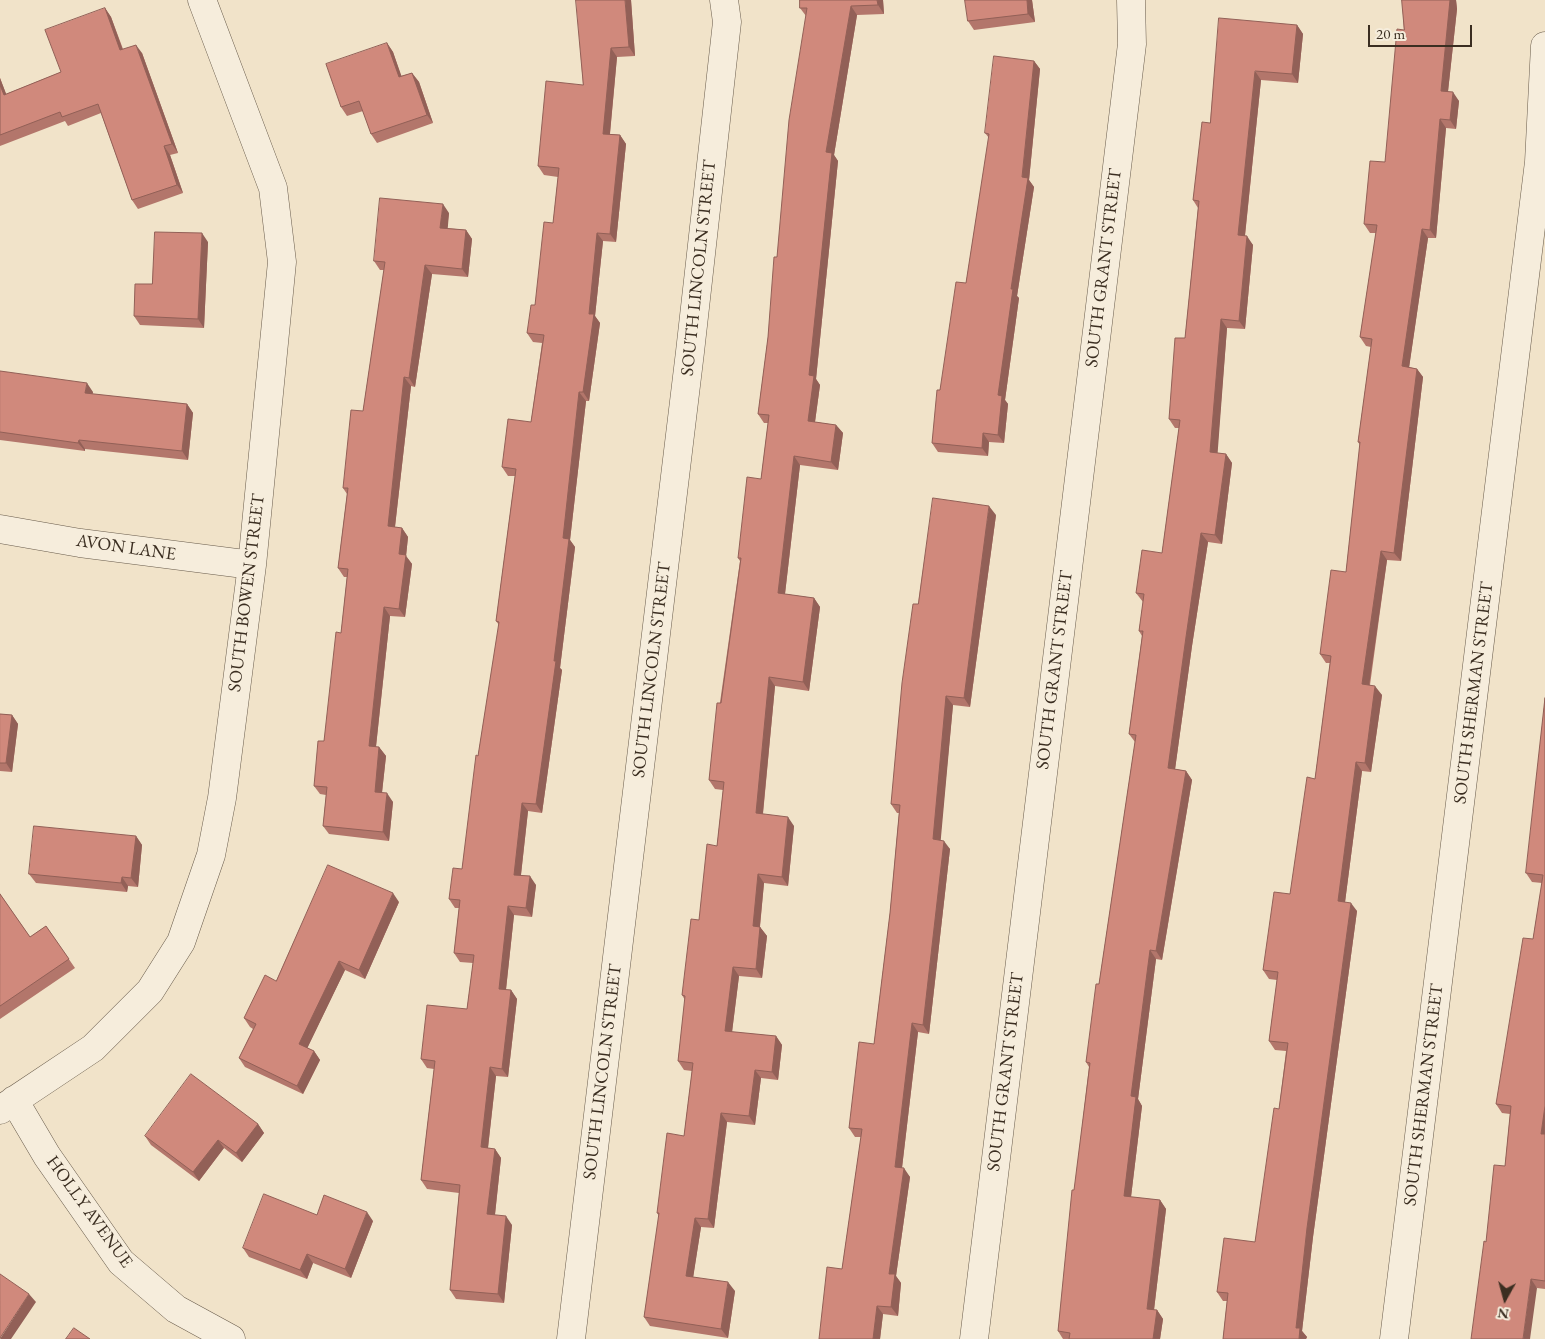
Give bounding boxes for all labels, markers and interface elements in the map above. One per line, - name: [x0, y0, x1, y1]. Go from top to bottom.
- scale bar: [1370, 15, 1474, 47]
- text: 20 m: [1376, 24, 1405, 43]
- street label: SOUTH LINCOLN STREET: [677, 159, 721, 377]
- street label: SOUTH GRANT STREET: [1081, 167, 1127, 369]
- street label: SOUTH BOWEN STREET: [224, 493, 270, 693]
- street label: AVON LANE: [75, 530, 177, 566]
- street label: SOUTH LINCOLN STREET: [628, 561, 676, 779]
- street label: SOUTH GRANT STREET: [1032, 569, 1078, 771]
- street label: SOUTH SHERMAN STREET: [1450, 581, 1498, 805]
- street label: SOUTH LINCOLN STREET: [579, 963, 627, 1181]
- street label: SOUTH GRANT STREET: [983, 971, 1029, 1173]
- street label: SOUTH SHERMAN STREET: [1400, 983, 1448, 1207]
- street label: HOLLY AVENUE: [41, 1152, 137, 1272]
- north arrow: [1480, 1274, 1530, 1324]
- text: N: [1496, 1304, 1510, 1324]

